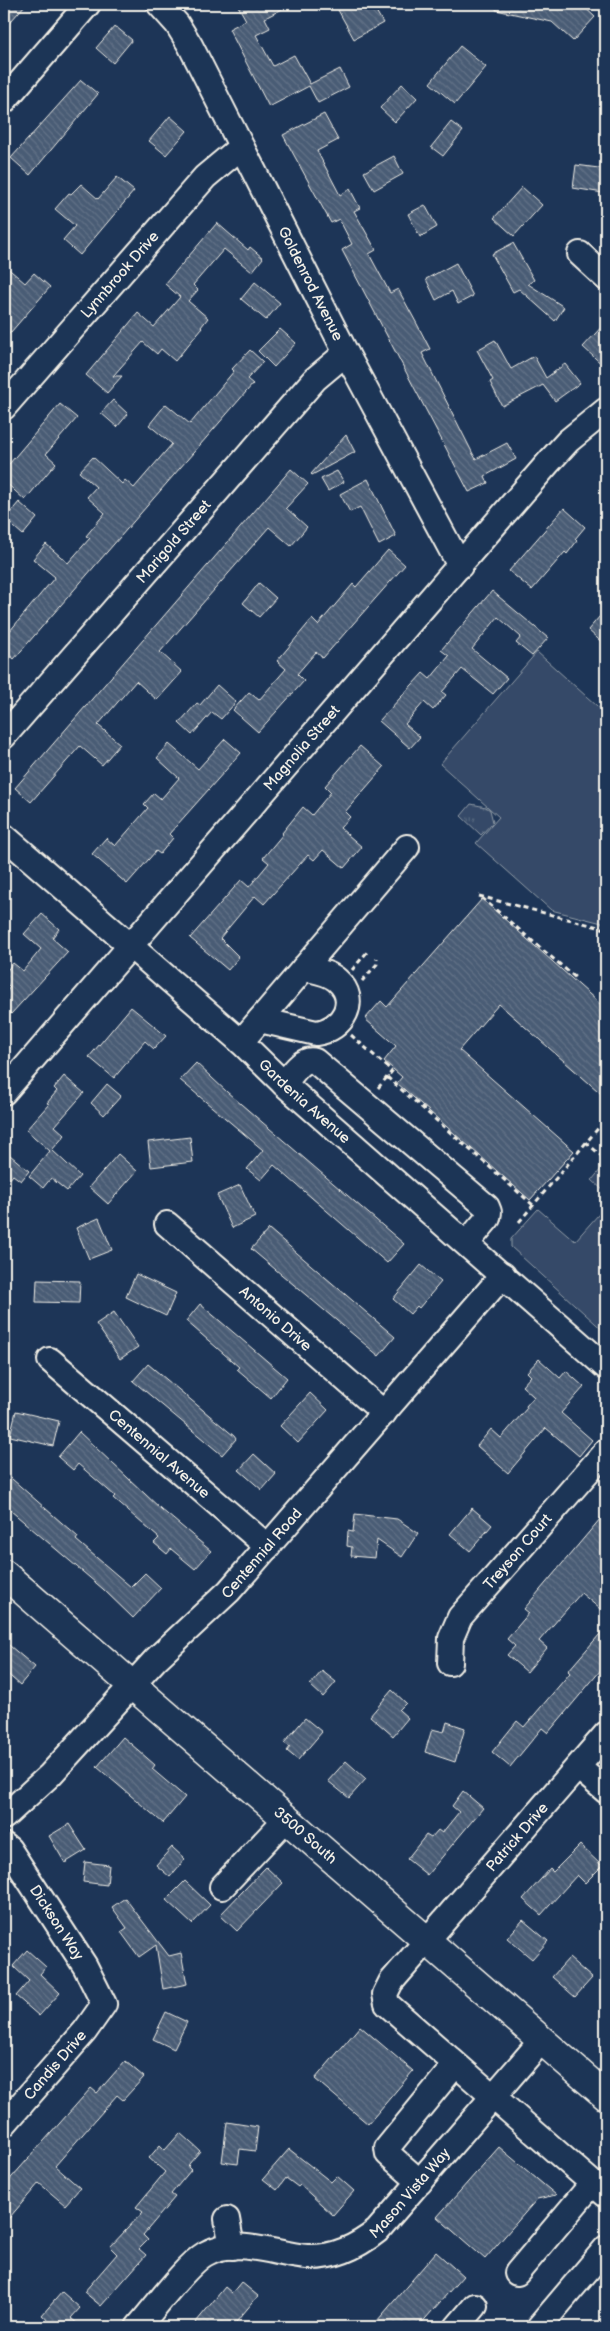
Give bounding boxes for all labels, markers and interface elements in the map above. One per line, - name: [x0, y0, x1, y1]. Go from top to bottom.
- street label: Goldenrod Avenue: [273, 223, 347, 344]
- street label: Lynnbrook Drive: [77, 227, 163, 322]
- street label: Marigold Street: [132, 496, 216, 587]
- street label: Magnolia Street: [260, 701, 345, 795]
- street label: Gardenia Avenue: [254, 1055, 354, 1148]
- street label: Antonio Drive: [235, 1282, 316, 1356]
- street label: Centennial Avenue: [104, 1405, 214, 1503]
- street label: Centennial Road: [218, 1504, 306, 1603]
- street label: Treyson Court: [479, 1510, 557, 1594]
- street label: Patrick Drive: [482, 1799, 553, 1876]
- street label: 3500 South: [269, 1803, 341, 1868]
- street label: Dickson Way: [25, 1882, 88, 1964]
- street label: Candis Drive: [20, 2026, 91, 2104]
- street label: Mason Vista Way: [366, 2144, 455, 2243]

